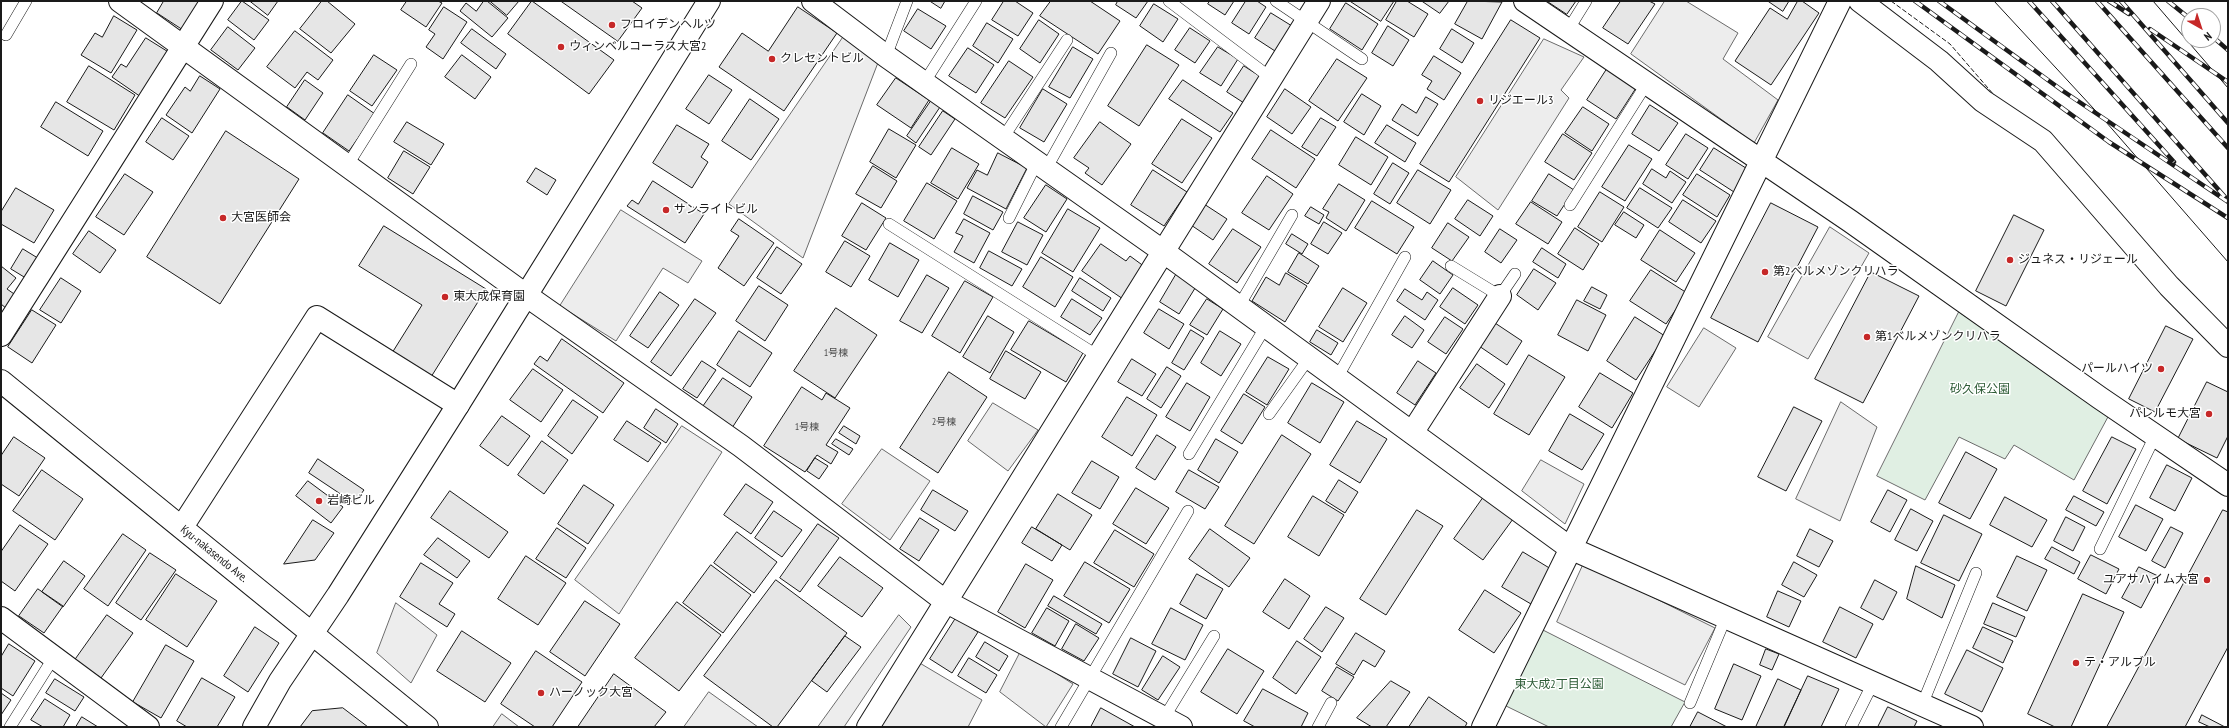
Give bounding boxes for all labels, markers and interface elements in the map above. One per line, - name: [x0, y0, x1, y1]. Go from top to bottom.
- north arrow: [2181, 8, 2221, 48]
- place label: フロイデンヘルツ: [620, 18, 716, 32]
- marker: フロイデンヘルツ: [607, 20, 617, 30]
- text: N: [2201, 29, 2215, 44]
- place label: ウィンベルコーラス大宮2: [569, 40, 706, 54]
- marker: ウィンベルコーラス大宮2: [556, 42, 566, 52]
- place label: クレセントビル: [780, 52, 864, 66]
- marker: クレセントビル: [767, 54, 777, 64]
- place label: リジエール3: [1488, 94, 1553, 108]
- marker: リジエール3: [1475, 96, 1485, 106]
- place label: サンライトビル: [674, 203, 758, 217]
- marker: サンライトビル: [661, 205, 671, 215]
- place label: 大宮医師会: [231, 211, 291, 225]
- marker: 大宮医師会: [218, 213, 228, 223]
- place label: ジュネス・リジェール: [2018, 253, 2138, 267]
- marker: ジュネス・リジェール: [2005, 255, 2015, 265]
- place label: 第2ベルメゾンクリハラ: [1773, 265, 1898, 279]
- marker: 第2ベルメゾンクリハラ: [1760, 267, 1770, 277]
- place label: 東大成保育園: [453, 290, 525, 304]
- marker: 東大成保育園: [440, 292, 450, 302]
- place label: 第1ベルメゾンクリハラ: [1875, 330, 2000, 344]
- marker: 第1ベルメゾンクリハラ: [1862, 332, 1872, 342]
- house number: 1号棟: [824, 347, 848, 359]
- place label: パールハイツ: [2081, 362, 2153, 376]
- marker: パールハイツ: [2156, 364, 2166, 374]
- park label: 砂久保公園: [1950, 383, 2010, 397]
- place label: パレルモ大宮: [2129, 407, 2201, 421]
- marker: パレルモ大宮: [2204, 409, 2214, 419]
- house number: 2号棟: [932, 416, 956, 428]
- house number: 1号棟: [795, 421, 819, 433]
- place label: 岩崎ビル: [327, 494, 375, 508]
- marker: 岩崎ビル: [314, 496, 324, 506]
- street label: Kyu-nakasendo Ave.: [177, 522, 251, 586]
- place label: ユアサハイム大宮: [2103, 573, 2199, 587]
- marker: ユアサハイム大宮: [2202, 575, 2212, 585]
- place label: テ・アルブル: [2084, 656, 2156, 670]
- marker: テ・アルブル: [2071, 658, 2081, 668]
- park label: 東大成2丁目公園: [1514, 678, 1604, 692]
- place label: ハーノック大宮: [549, 686, 633, 700]
- marker: ハーノック大宮: [536, 688, 546, 698]

